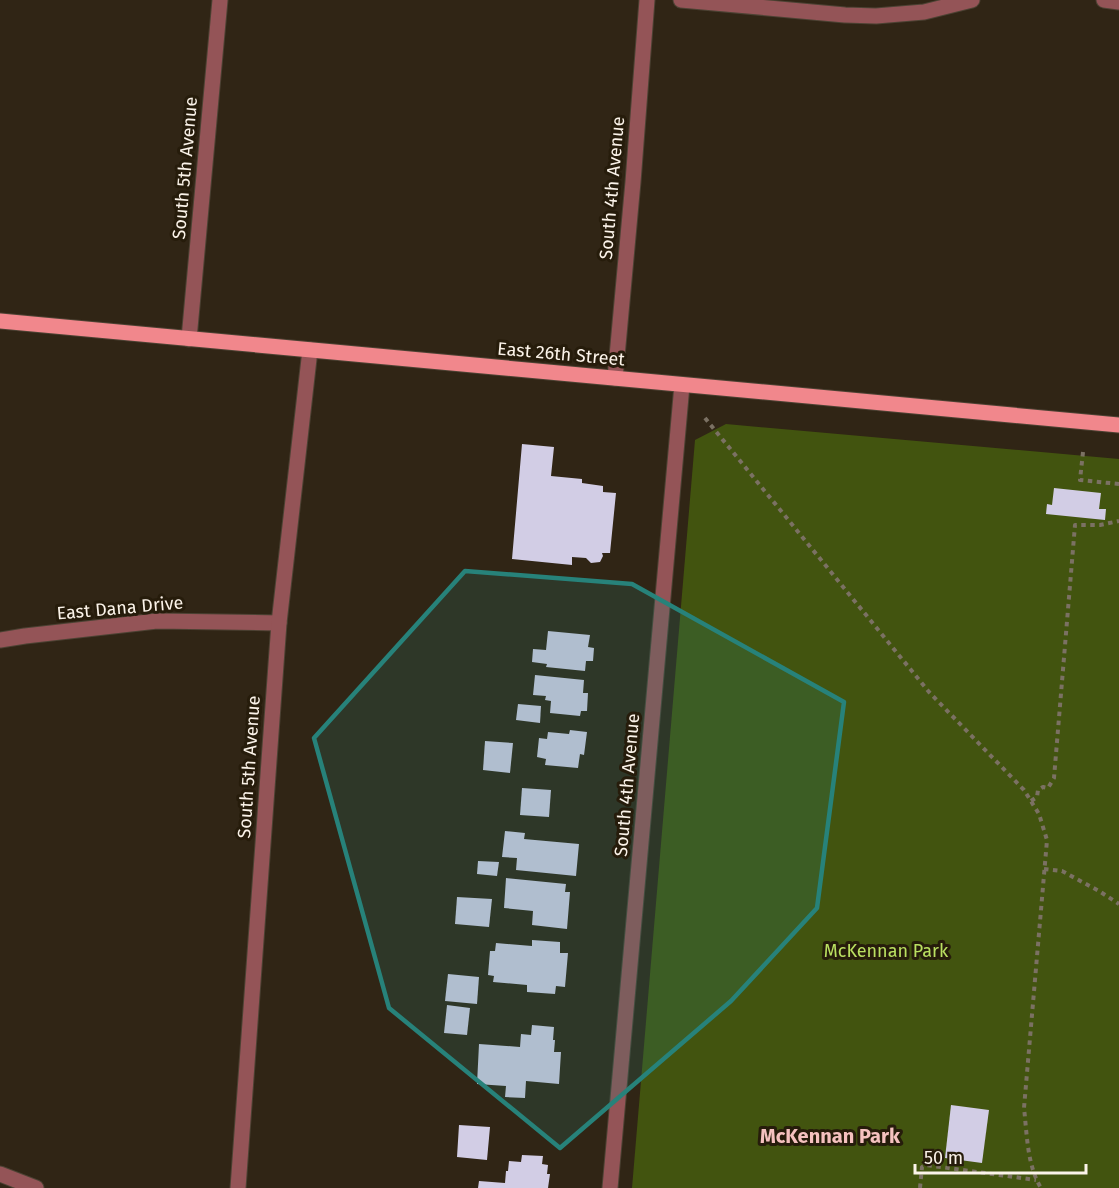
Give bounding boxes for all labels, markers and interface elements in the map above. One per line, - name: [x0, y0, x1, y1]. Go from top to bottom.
- street label: South 5th Avenue: [168, 96, 202, 240]
- street label: South 4th Avenue: [595, 115, 629, 261]
- street label: East 26th Street: [496, 337, 626, 371]
- street label: East Dana Drive: [56, 591, 184, 625]
- street label: South 5th Avenue: [233, 695, 265, 839]
- street label: South 4th Avenue: [610, 712, 644, 858]
- park label: McKennan Park: [824, 940, 949, 962]
- district label: McKennan Park: [760, 1124, 901, 1148]
- scale bar: [915, 1137, 1086, 1175]
- text: 50 m: [924, 1147, 963, 1169]

